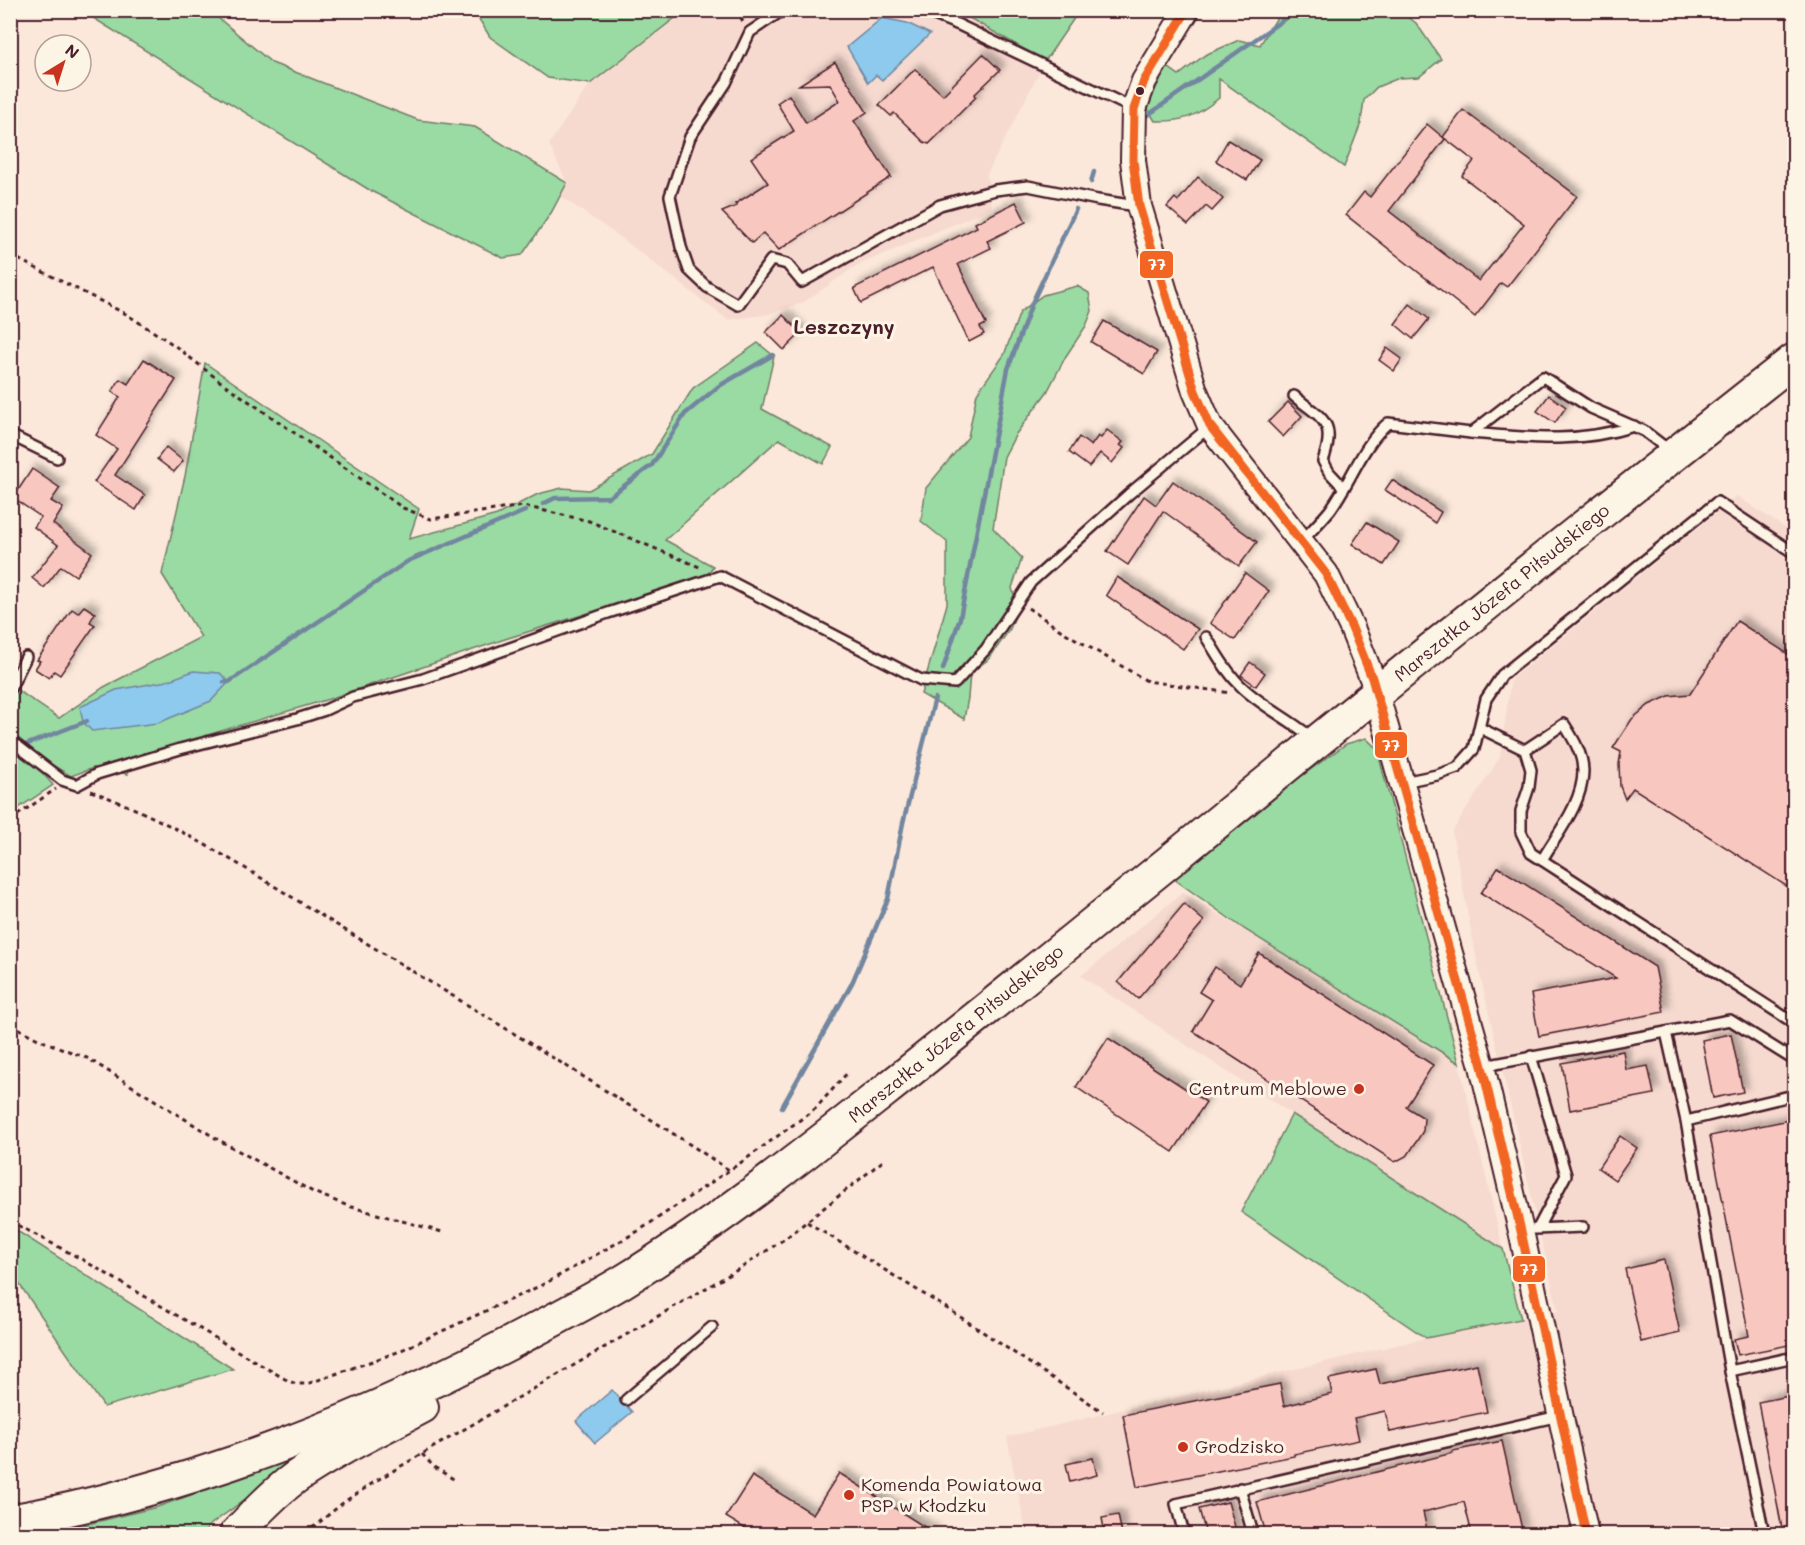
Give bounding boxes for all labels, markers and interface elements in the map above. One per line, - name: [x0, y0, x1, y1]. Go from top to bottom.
- north arrow: [33, 33, 93, 93]
- text: N: [61, 39, 84, 63]
- unlabelled marker: [1134, 85, 1146, 97]
- line badge: 77: [1139, 250, 1174, 279]
- text: 77: [1148, 253, 1166, 274]
- district label: Leszczyny: [793, 313, 895, 339]
- street label: Marszałka Józefa Piłsudskiego: [1389, 498, 1614, 687]
- line badge: 77: [1374, 731, 1408, 759]
- text: 77: [1382, 734, 1400, 755]
- street label: Marszałka Józefa Piłsudskiego: [843, 939, 1068, 1128]
- place label: Centrum Meblowe: [1189, 1076, 1347, 1100]
- marker: Centrum Meblowe: [1352, 1082, 1366, 1096]
- line badge: 77: [1512, 1255, 1546, 1283]
- text: 77: [1520, 1258, 1538, 1279]
- place label: Grodzisko: [1195, 1434, 1284, 1458]
- marker: Grodzisko: [1176, 1440, 1190, 1454]
- place label: Komenda Powiatowa PSP w Kłodzku: [861, 1472, 1043, 1517]
- marker: Komenda Powiatowa PSP w Kłodzku: [842, 1488, 856, 1502]

